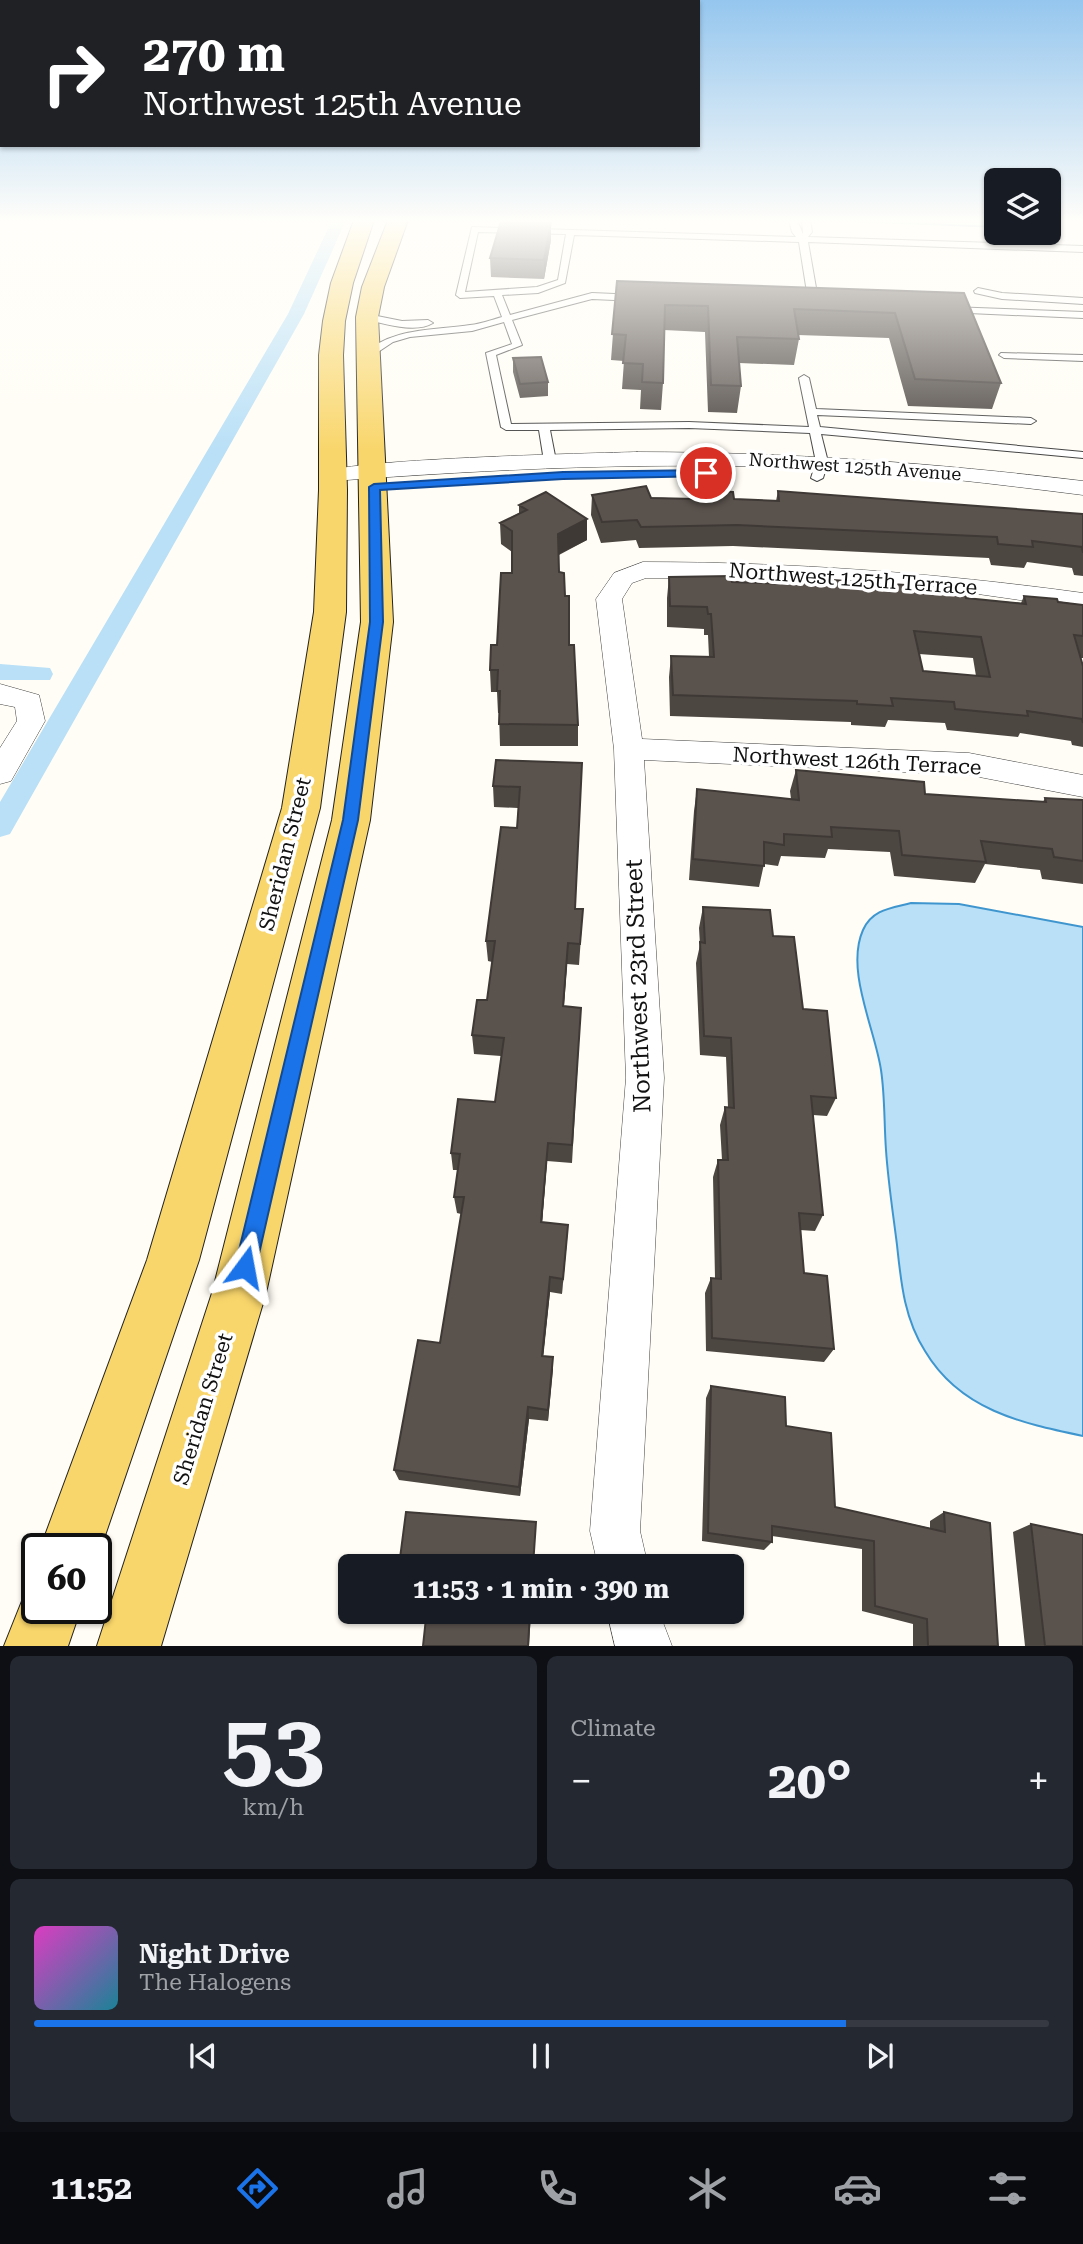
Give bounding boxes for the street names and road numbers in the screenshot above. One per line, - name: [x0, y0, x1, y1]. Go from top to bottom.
- street label: Northwest 125th Avenue: [748, 449, 962, 484]
- street label: Northwest 125th Terrace: [728, 558, 978, 600]
- street label: Northwest 126th Terrace: [732, 743, 982, 779]
- street label: Sheridan Street: [254, 775, 316, 933]
- street label: Northwest 23rd Street: [620, 859, 656, 1113]
- street label: Sheridan Street: [169, 1330, 238, 1488]

